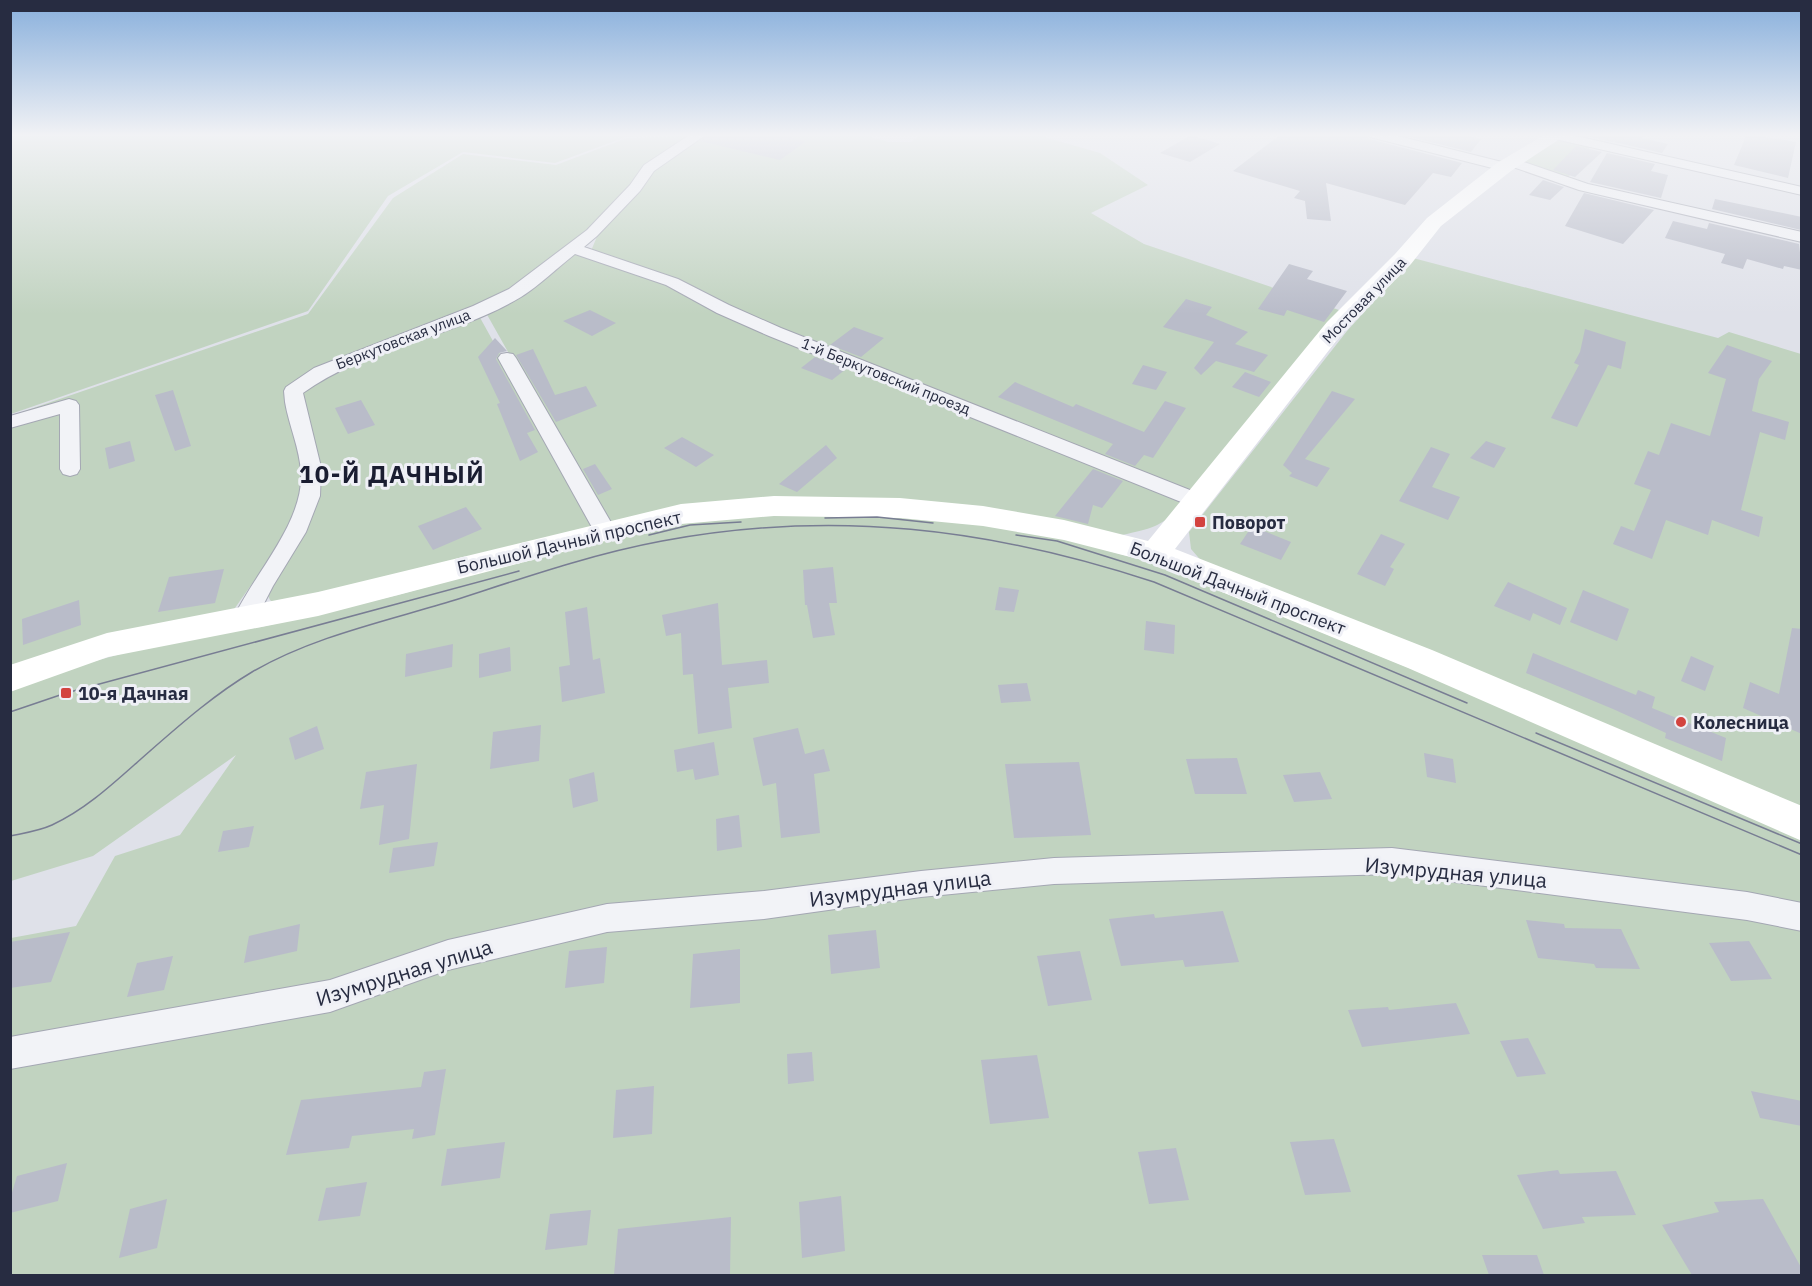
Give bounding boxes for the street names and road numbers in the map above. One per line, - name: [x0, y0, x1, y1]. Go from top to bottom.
- street label: Мостовая улица: [1318, 253, 1410, 347]
- street label: Беркутовская улица: [333, 305, 473, 373]
- street label: 1-й Беркутовский проезд: [799, 333, 973, 419]
- street label: Большой Дачный проспект: [455, 505, 684, 579]
- street label: Большой Дачный проспект: [1127, 536, 1350, 640]
- street label: Изумрудная улица: [1364, 850, 1548, 894]
- street label: Изумрудная улица: [807, 863, 993, 913]
- street label: Изумрудная улица: [312, 932, 496, 1012]

